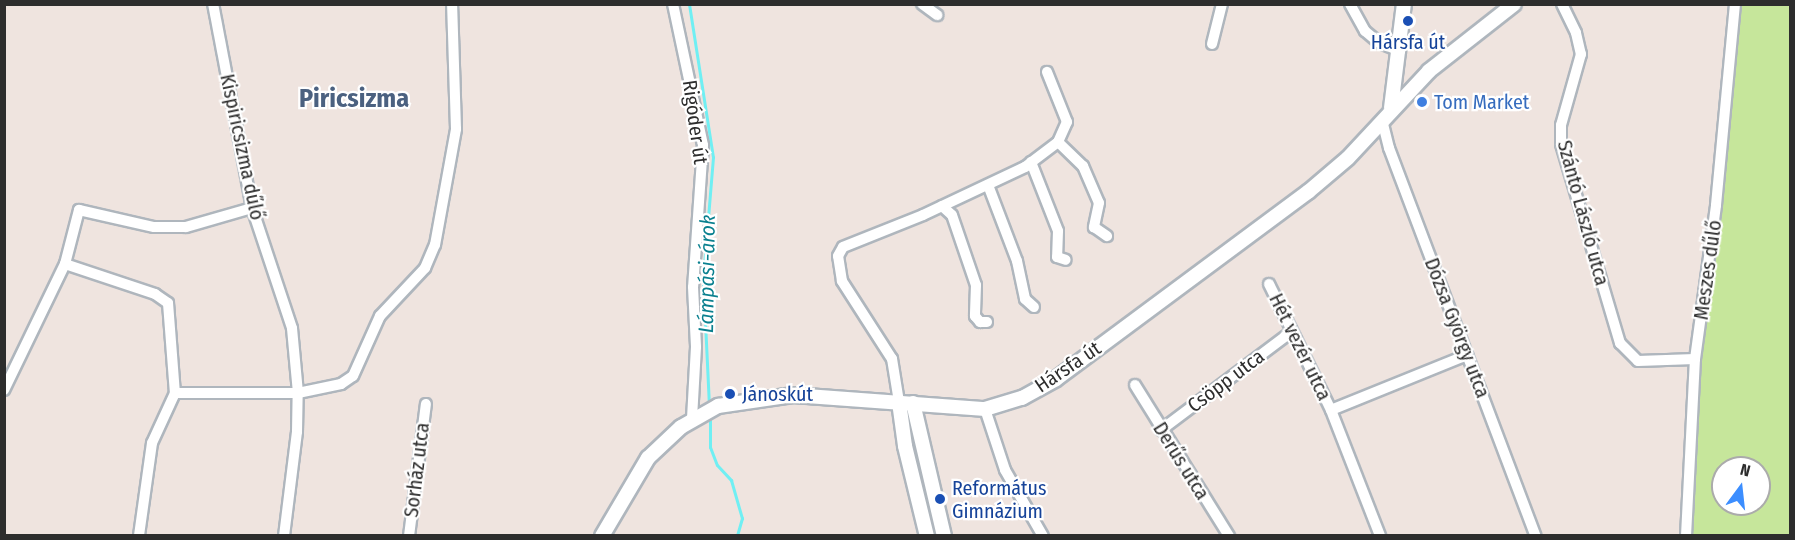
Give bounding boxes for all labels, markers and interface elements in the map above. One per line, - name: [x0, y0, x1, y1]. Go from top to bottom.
- marker: Hársfa út: [1401, 14, 1415, 28]
- place label: Hársfa út: [1371, 30, 1445, 54]
- street label: Kispiricsizma dűlő: [215, 72, 269, 222]
- street label: Rigóder út: [677, 78, 713, 166]
- district label: Piricsizma: [299, 83, 409, 115]
- place label: Tom Market: [1434, 90, 1529, 114]
- marker: Tom Market: [1415, 95, 1429, 109]
- street label: Szántó László utca: [1552, 138, 1614, 288]
- water label: Lámpási-árok: [693, 215, 721, 333]
- street label: Meszes dűlő: [1689, 219, 1727, 321]
- street label: Dózsa György utca: [1419, 255, 1495, 401]
- street label: Hét vezér utca: [1264, 290, 1336, 404]
- street label: Hársfa út: [1030, 336, 1106, 398]
- street label: Csöpp utca: [1183, 344, 1269, 418]
- place label: Jánoskút: [742, 382, 813, 406]
- marker: Jánoskút: [723, 387, 737, 401]
- street label: Derűs utca: [1148, 418, 1214, 504]
- street label: Sorház utca: [399, 421, 435, 519]
- north arrow: [1711, 456, 1771, 516]
- text: N: [1738, 460, 1752, 480]
- place label: Református Gimnázium: [952, 476, 1047, 523]
- marker: Református Gimnázium: [933, 492, 947, 506]

